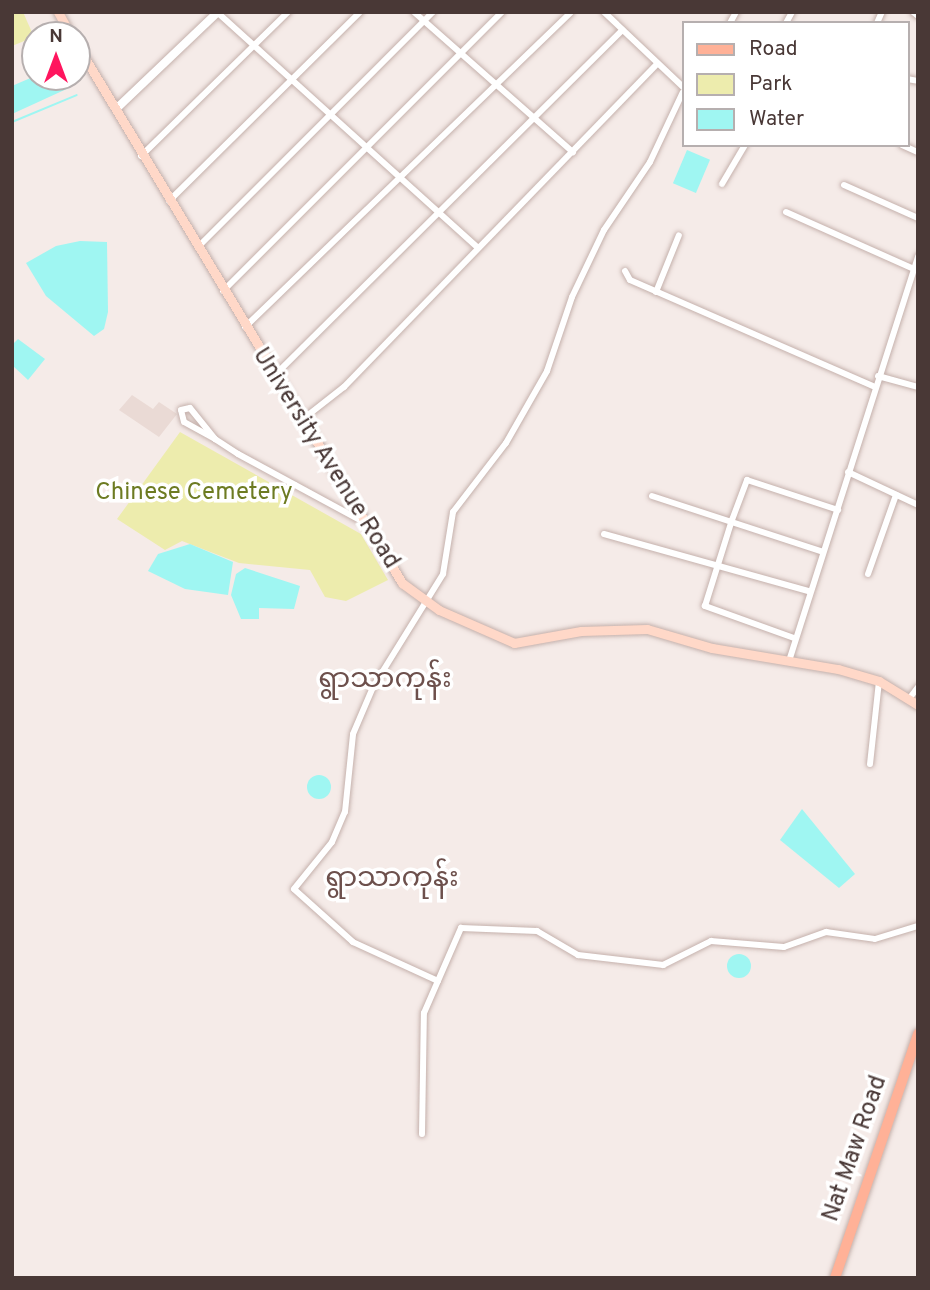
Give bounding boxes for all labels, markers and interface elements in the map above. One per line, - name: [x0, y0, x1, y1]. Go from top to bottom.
- north arrow: [21, 21, 91, 91]
- legend: [682, 21, 909, 147]
- text: N: [49, 25, 63, 49]
- text: Road: [749, 36, 798, 63]
- text: Park: [749, 71, 792, 98]
- text: Water: [749, 106, 804, 133]
- street label: University Avenue Road: [245, 343, 405, 575]
- park label: Chinese Cemetery: [95, 480, 293, 508]
- district label: ရွာသာကုန်း: [318, 663, 452, 697]
- district label: ရွာသာကုန်း: [325, 862, 459, 896]
- street label: Nat Maw Road: [818, 1072, 894, 1226]

